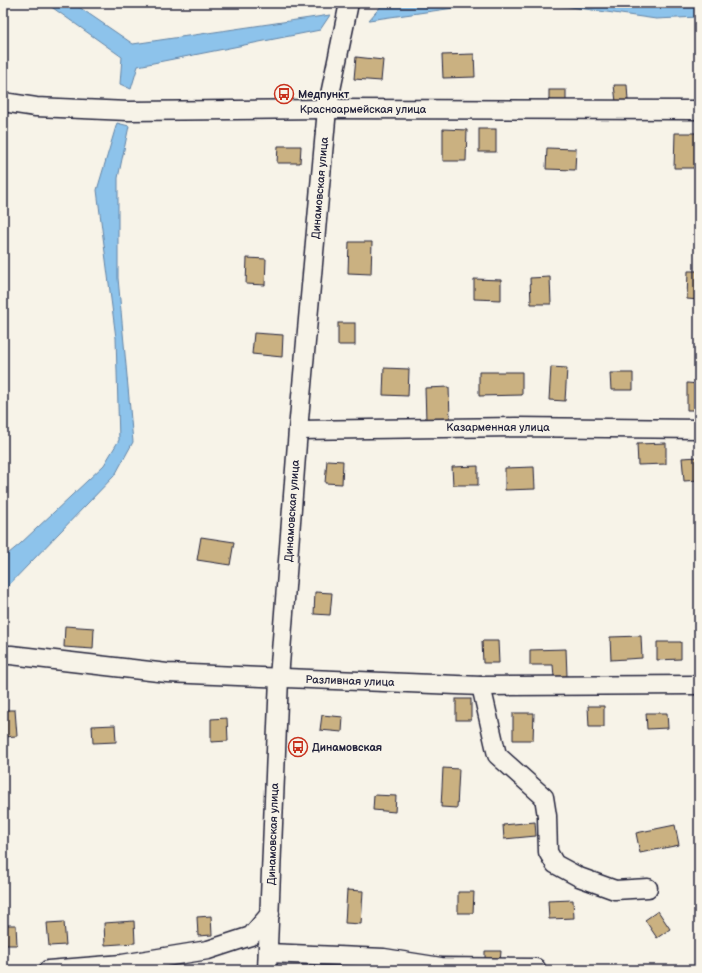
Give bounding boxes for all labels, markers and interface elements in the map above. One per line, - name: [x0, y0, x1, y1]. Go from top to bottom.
- bus stop icon: Медпункт: [273, 83, 295, 105]
- place label: Медпункт: [298, 88, 350, 101]
- street label: Красноармейская улица: [300, 103, 427, 116]
- street label: Динамовская улица: [309, 136, 331, 240]
- street label: Казарменная улица: [446, 421, 550, 434]
- street label: Динамовская улица: [282, 459, 302, 563]
- street label: Разливная улица: [305, 673, 395, 689]
- bus stop icon: Динамовская: [287, 736, 309, 758]
- place label: Динамовская: [312, 741, 382, 754]
- street label: Динамовская улица: [265, 782, 281, 885]

